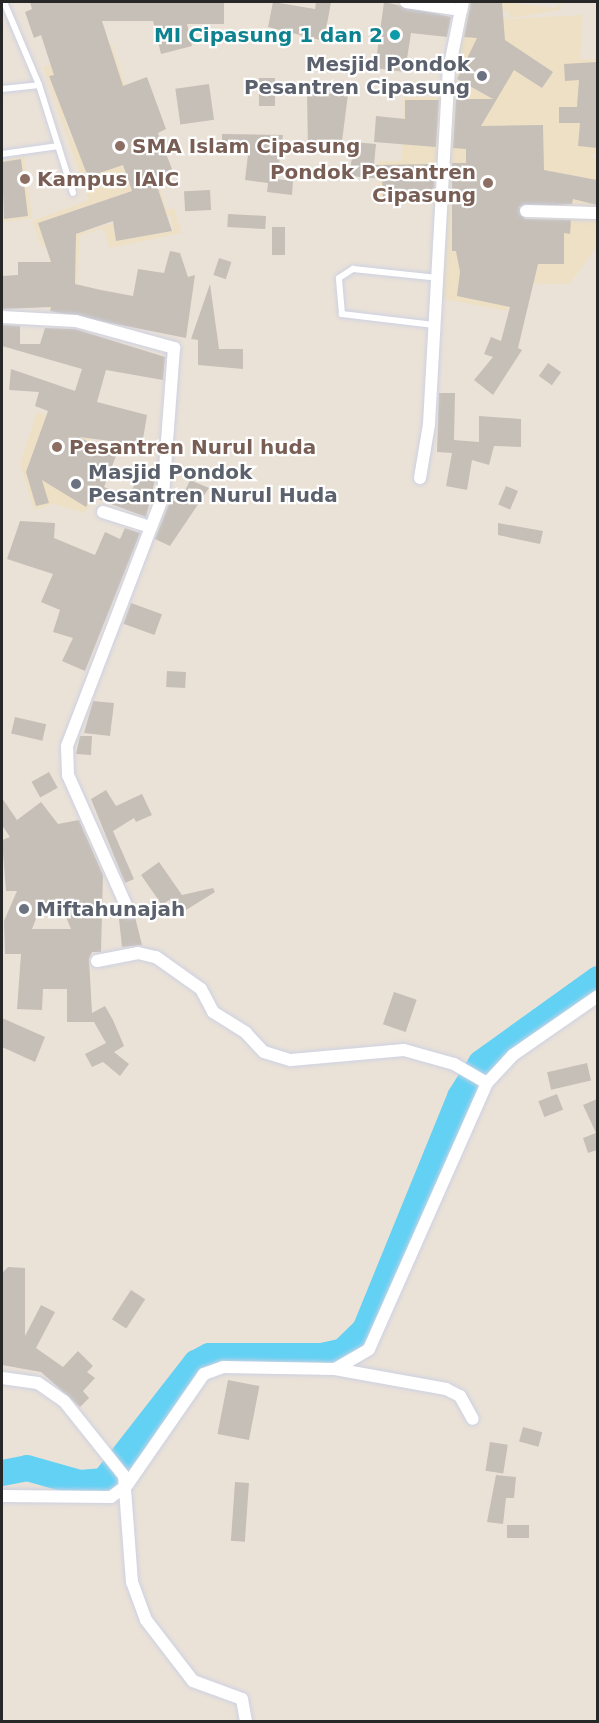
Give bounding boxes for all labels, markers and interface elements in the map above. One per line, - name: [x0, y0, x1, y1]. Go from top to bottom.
- place label: MI Cipasung 1 dan 2: [154, 23, 383, 47]
- marker: MI Cipasung 1 dan 2: [388, 28, 402, 42]
- place label: Mesjid Pondok Pesantren Cipasung: [244, 52, 470, 99]
- marker: Mesjid Pondok Pesantren Cipasung: [475, 69, 489, 83]
- place label: SMA Islam Cipasung: [132, 134, 360, 158]
- marker: SMA Islam Cipasung: [113, 139, 127, 153]
- place label: Pondok Pesantren Cipasung: [270, 160, 476, 207]
- place label: Kampus IAIC: [37, 167, 179, 191]
- marker: Kampus IAIC: [18, 172, 32, 186]
- marker: Pondok Pesantren Cipasung: [481, 176, 495, 190]
- place label: Pesantren Nurul huda: [69, 435, 316, 459]
- marker: Pesantren Nurul huda: [50, 440, 64, 454]
- place label: Masjid Pondok Pesantren Nurul Huda: [88, 460, 338, 507]
- marker: Masjid Pondok Pesantren Nurul Huda: [69, 477, 83, 491]
- place label: Miftahunajah: [36, 897, 185, 921]
- marker: Miftahunajah: [17, 902, 31, 916]

